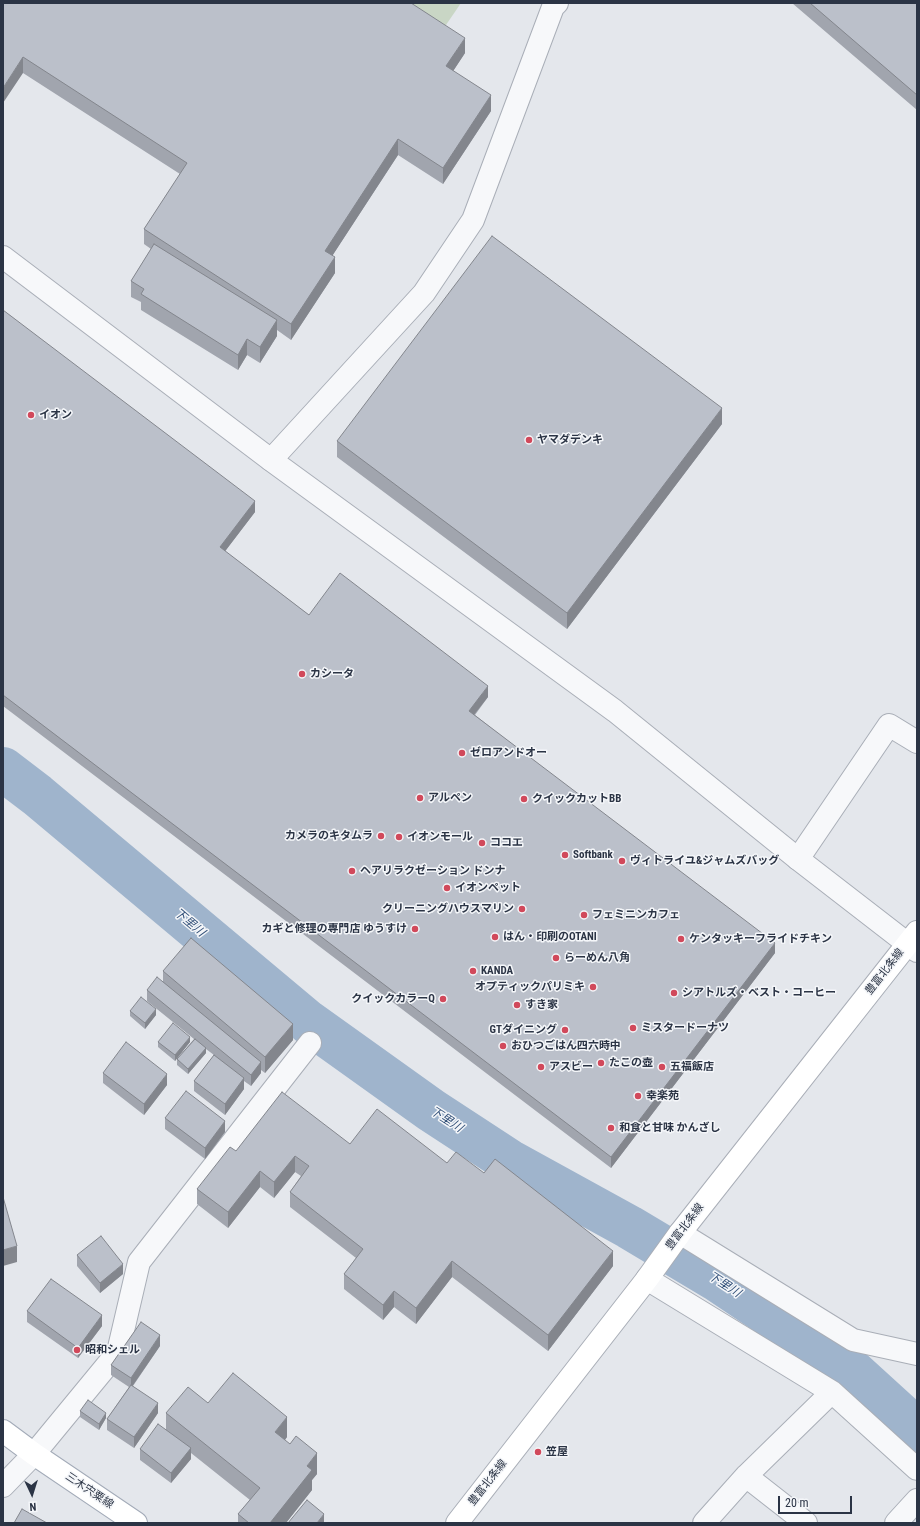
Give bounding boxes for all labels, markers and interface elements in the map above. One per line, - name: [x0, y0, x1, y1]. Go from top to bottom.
- place label: イオン: [39, 408, 72, 422]
- marker: イオン: [26, 410, 36, 420]
- place label: ヤマダデンキ: [537, 433, 603, 447]
- marker: ヤマダデンキ: [524, 435, 534, 445]
- place label: カシータ: [310, 667, 354, 681]
- marker: カシータ: [297, 669, 307, 679]
- place label: ゼロアンドオー: [470, 746, 547, 760]
- marker: ゼロアンドオー: [457, 748, 467, 758]
- place label: アルペン: [428, 791, 472, 805]
- place label: クイックカットBB: [532, 792, 621, 806]
- marker: アルペン: [415, 793, 425, 803]
- marker: クイックカットBB: [519, 794, 529, 804]
- place label: カメラのキタムラ: [285, 829, 373, 843]
- place label: イオンモール: [407, 830, 473, 844]
- marker: カメラのキタムラ: [376, 831, 386, 841]
- marker: イオンモール: [394, 832, 404, 842]
- place label: ココエ: [490, 836, 523, 850]
- marker: ココエ: [477, 838, 487, 848]
- place label: Softbank: [573, 848, 613, 862]
- marker: Softbank: [560, 850, 570, 860]
- place label: ヴィトライユ&ジャムズバッグ: [630, 854, 779, 868]
- marker: ヴィトライユ&ジャムズバッグ: [617, 856, 627, 866]
- place label: ヘアリラクゼーション ドンナ: [360, 864, 506, 878]
- marker: ヘアリラクゼーション ドンナ: [347, 866, 357, 876]
- place label: イオンペット: [455, 881, 521, 895]
- marker: イオンペット: [442, 883, 452, 893]
- place label: クリーニングハウスマリン: [382, 902, 514, 916]
- marker: クリーニングハウスマリン: [517, 904, 527, 914]
- water label: 下里川: [171, 906, 207, 940]
- place label: フェミニンカフェ: [592, 908, 680, 922]
- marker: フェミニンカフェ: [579, 910, 589, 920]
- place label: カギと修理の専門店 ゆうすけ: [261, 922, 407, 936]
- marker: カギと修理の専門店 ゆうすけ: [410, 924, 420, 934]
- place label: はん・印刷のOTANI: [503, 930, 597, 944]
- marker: はん・印刷のOTANI: [490, 932, 500, 942]
- place label: ケンタッキーフライドチキン: [689, 932, 832, 946]
- marker: ケンタッキーフライドチキン: [676, 934, 686, 944]
- street label: 豊富北条線: [863, 946, 907, 998]
- place label: らーめん八角: [564, 951, 630, 965]
- marker: らーめん八角: [551, 953, 561, 963]
- place label: KANDA: [481, 964, 513, 978]
- marker: KANDA: [468, 966, 478, 976]
- place label: オプティックパリミキ: [475, 980, 585, 994]
- marker: オプティックパリミキ: [588, 982, 598, 992]
- place label: シアトルズ・ベスト・コーヒー: [682, 986, 836, 1000]
- marker: シアトルズ・ベスト・コーヒー: [669, 988, 679, 998]
- place label: クイックカラーQ: [351, 992, 435, 1006]
- marker: クイックカラーQ: [438, 994, 448, 1004]
- place label: すき家: [525, 998, 558, 1012]
- marker: すき家: [512, 1000, 522, 1010]
- place label: ミスタードーナツ: [641, 1021, 729, 1035]
- place label: GTダイニング: [490, 1023, 557, 1037]
- marker: ミスタードーナツ: [628, 1023, 638, 1033]
- marker: GTダイニング: [560, 1025, 570, 1035]
- place label: おひつごはん四六時中: [511, 1039, 621, 1053]
- marker: おひつごはん四六時中: [498, 1041, 508, 1051]
- place label: たこの壺: [609, 1056, 653, 1070]
- marker: たこの壺: [596, 1058, 606, 1068]
- place label: アスビー: [549, 1060, 593, 1074]
- place label: 五福飯店: [670, 1060, 714, 1074]
- marker: アスビー: [536, 1062, 546, 1072]
- marker: 五福飯店: [657, 1062, 667, 1072]
- place label: 幸楽苑: [646, 1089, 679, 1103]
- marker: 幸楽苑: [633, 1091, 643, 1101]
- water label: 下里川: [427, 1104, 465, 1136]
- place label: 和食と甘味 かんざし: [619, 1121, 721, 1135]
- marker: 和食と甘味 かんざし: [606, 1123, 616, 1133]
- street label: 豊富北条線: [663, 1201, 707, 1253]
- water label: 下里川: [705, 1269, 743, 1301]
- place label: 昭和シェル: [85, 1343, 140, 1357]
- marker: 昭和シェル: [72, 1345, 82, 1355]
- place label: 笠屋: [546, 1445, 568, 1459]
- marker: 笠屋: [533, 1447, 543, 1457]
- street label: 豊富北条線: [466, 1457, 510, 1509]
- street label: 三木宍粟線: [63, 1470, 115, 1512]
- north arrow: [12, 1474, 52, 1514]
- scale bar: [780, 1488, 854, 1514]
- text: 20 m: [785, 1496, 809, 1510]
- text: N: [29, 1500, 37, 1513]

